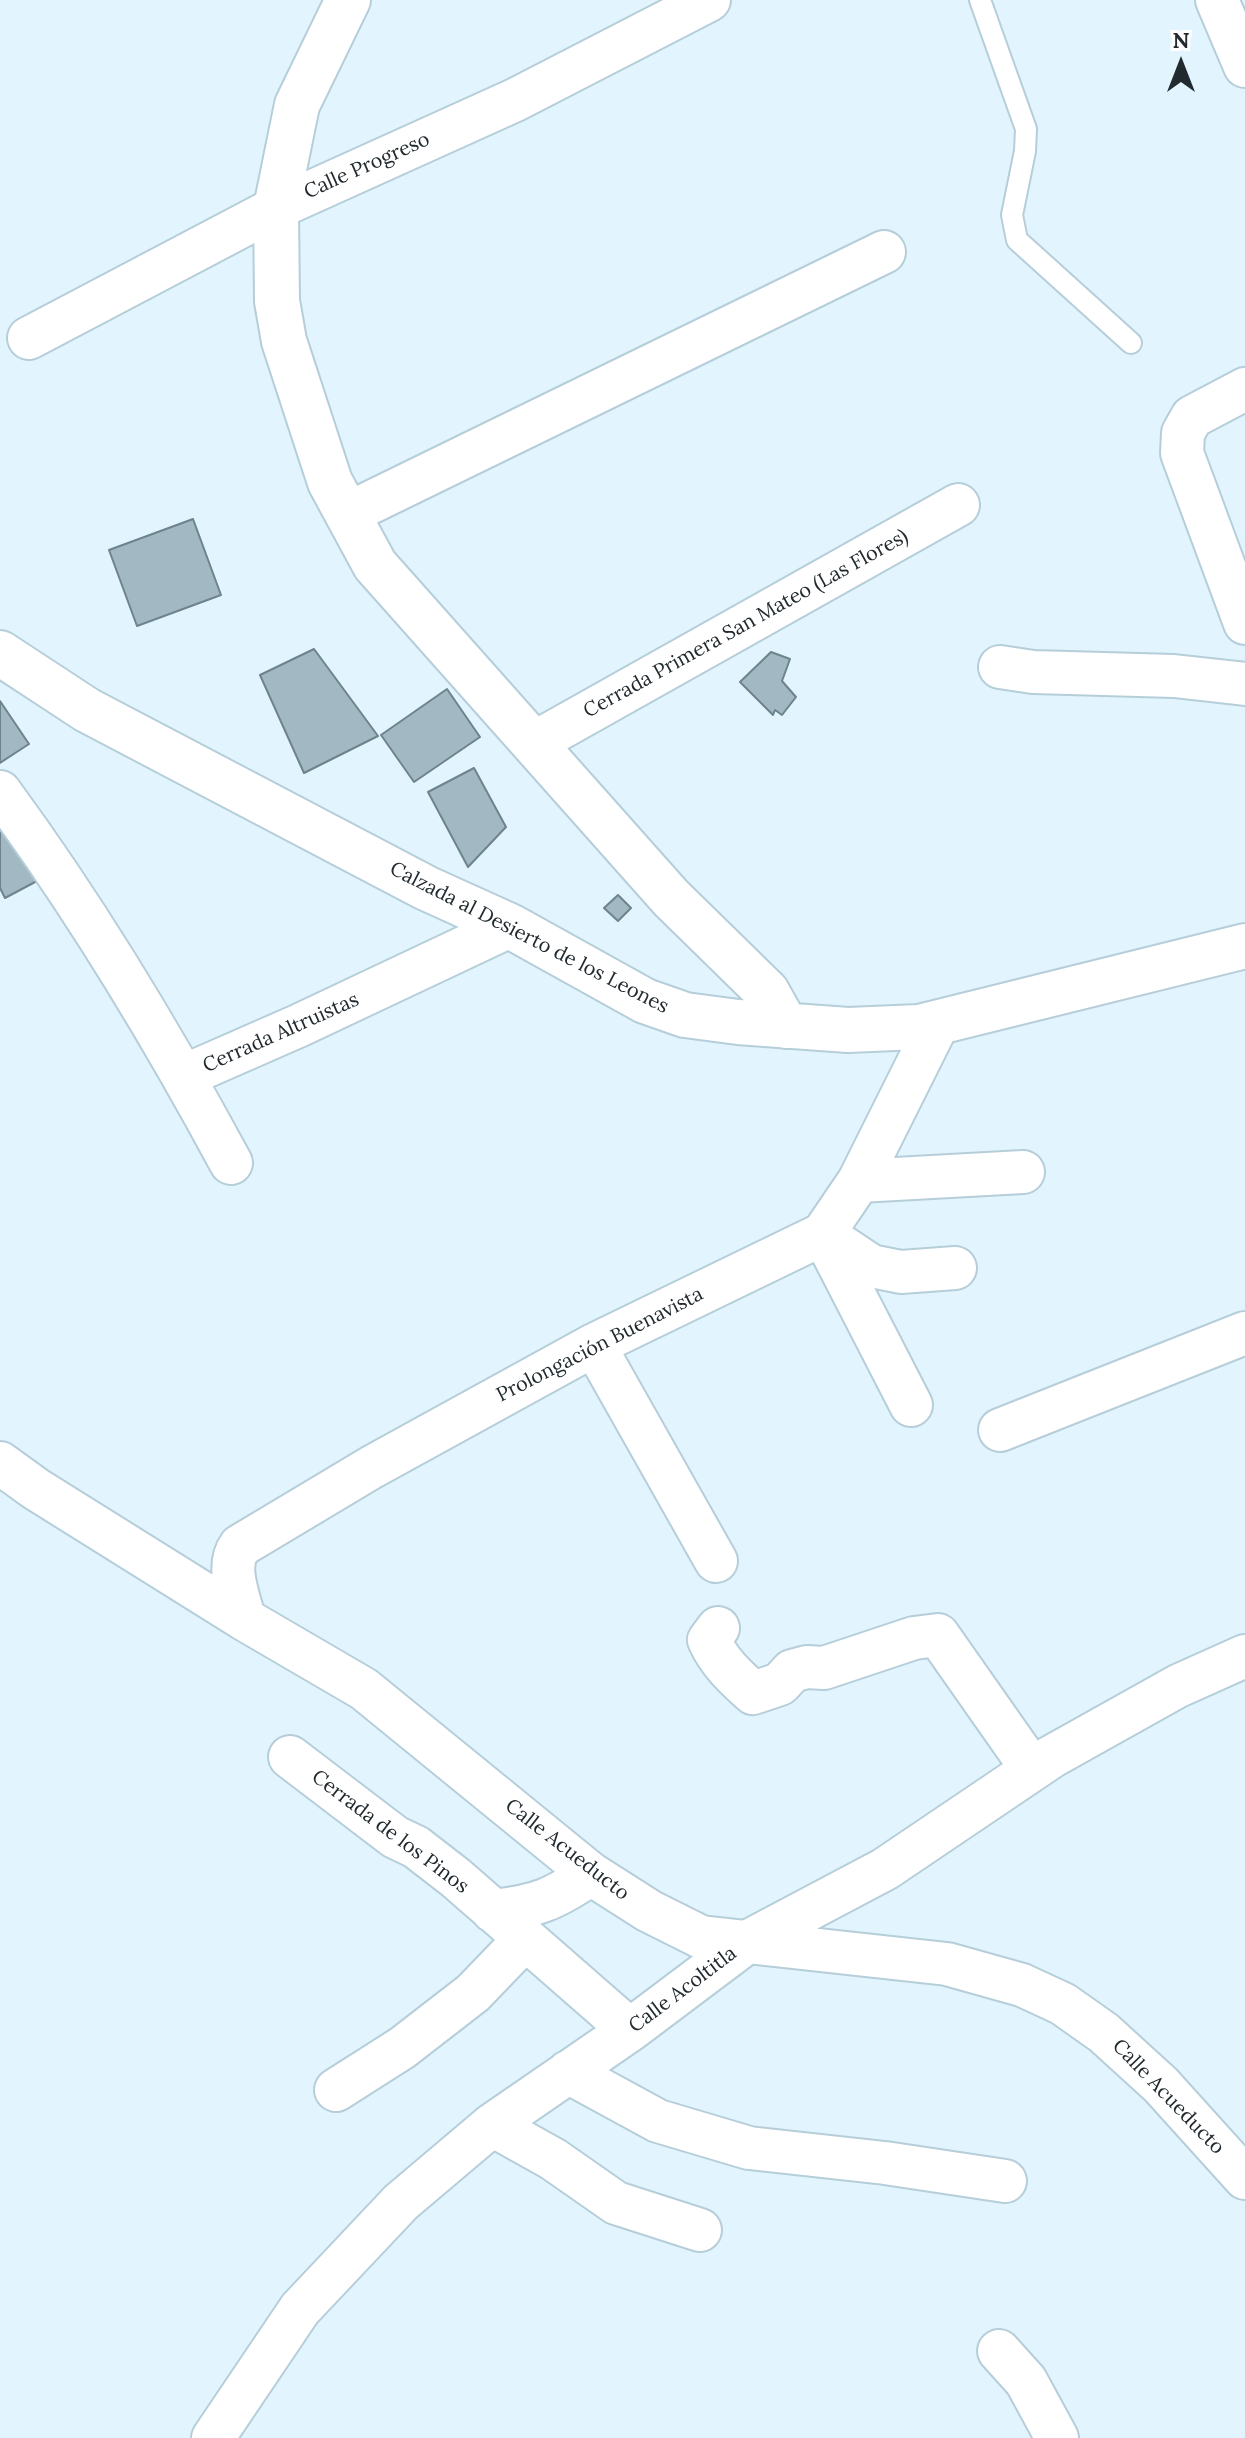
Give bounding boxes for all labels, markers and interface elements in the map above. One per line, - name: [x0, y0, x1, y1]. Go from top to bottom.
- north arrow: [1141, 24, 1221, 104]
- text: N: [1172, 26, 1190, 54]
- street label: Calle Progreso: [300, 128, 434, 204]
- street label: Cerrada Primera San Mateo (Las Flores): [580, 524, 912, 724]
- street label: Calzada al Desierto de los Leones: [386, 857, 672, 1019]
- street label: Cerrada Altruistas: [199, 988, 363, 1078]
- street label: Prolongación Buenavista: [493, 1282, 707, 1408]
- street label: Cerrada de los Pinos: [307, 1765, 473, 1899]
- street label: Calle Acueducto: [500, 1794, 634, 1906]
- street label: Calle Acoltitla: [624, 1942, 742, 2038]
- street label: Calle Acueducto: [1107, 2034, 1229, 2160]

